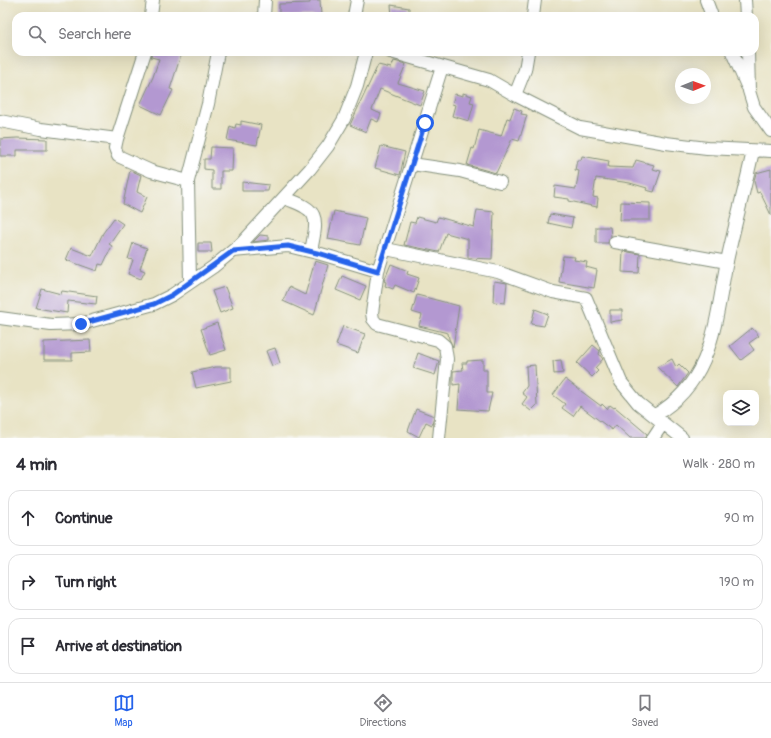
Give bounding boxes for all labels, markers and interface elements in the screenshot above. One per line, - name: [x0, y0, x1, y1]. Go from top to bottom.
- search box: [12, 12, 759, 56]
- icon: search: [26, 23, 48, 45]
- text: Search here: [58, 25, 131, 44]
- north arrow: [675, 68, 711, 104]
- route start: [416, 114, 434, 132]
- route end: [72, 315, 90, 333]
- map controls: [723, 390, 759, 426]
- button: layers: [723, 390, 759, 426]
- text: 4 min: [16, 454, 57, 475]
- text: Walk · 280 m: [682, 456, 755, 472]
- icon: ahead: [17, 507, 39, 529]
- text: Continue: [55, 509, 113, 528]
- text: 90 m: [724, 510, 754, 526]
- icon: right: [17, 571, 39, 593]
- text: Turn right: [55, 573, 116, 592]
- text: 190 m: [719, 574, 754, 590]
- icon: arrive: [17, 635, 39, 657]
- text: Arrive at destination: [55, 637, 182, 656]
- tab: Map: [113, 692, 135, 729]
- tab: Directions: [360, 692, 406, 729]
- tab: Saved: [631, 692, 658, 729]

